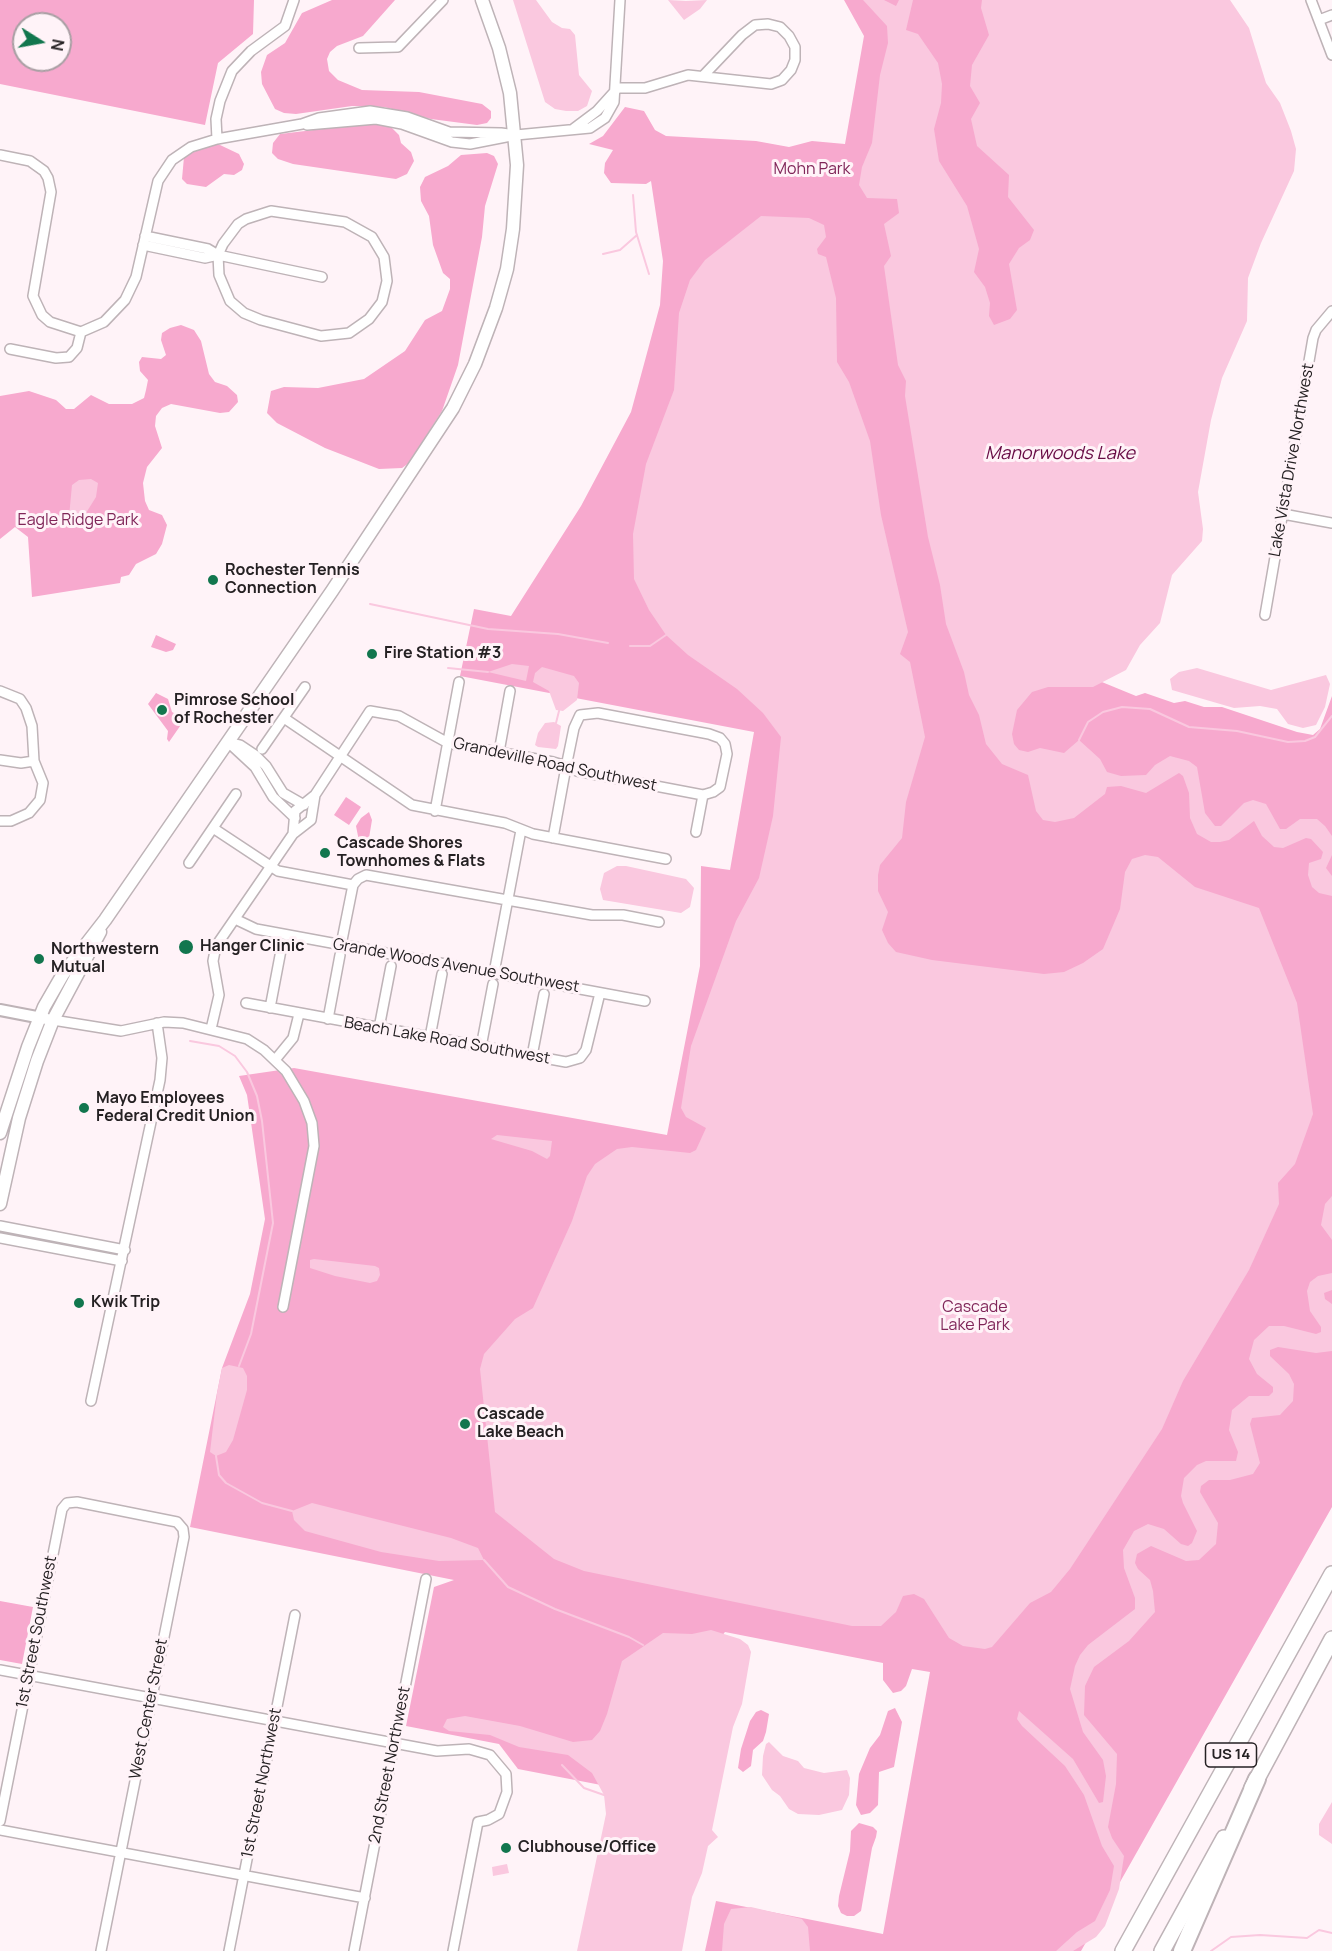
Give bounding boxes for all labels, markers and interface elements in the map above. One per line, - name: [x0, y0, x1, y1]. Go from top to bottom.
- north arrow: [12, 12, 72, 72]
- text: N: [46, 37, 70, 53]
- park label: Mohn Park: [773, 160, 851, 180]
- street label: Lake Vista Drive Northwest: [1266, 362, 1318, 558]
- water label: Manorwoods Lake: [985, 443, 1135, 465]
- park label: Eagle Ridge Park: [18, 511, 138, 531]
- place label: Rochester Tennis Connection: [225, 561, 360, 599]
- marker: Rochester Tennis Connection: [206, 573, 220, 587]
- place label: Fire Station #3: [384, 644, 501, 664]
- marker: Fire Station #3: [365, 647, 379, 661]
- place label: Pimrose School of Rochester: [174, 691, 294, 729]
- marker: Pimrose School of Rochester: [155, 703, 169, 717]
- street label: Grandeville Road Southwest: [452, 734, 658, 796]
- place label: Cascade Shores Townhomes & Flats: [337, 834, 485, 872]
- marker: Cascade Shores Townhomes & Flats: [318, 846, 332, 860]
- street label: Grande Woods Avenue Southwest: [331, 935, 581, 997]
- place label: Hanger Clinic: [200, 937, 304, 957]
- marker: Hanger Clinic: [177, 938, 195, 956]
- place label: Northwestern Mutual: [51, 940, 159, 978]
- marker: Northwestern Mutual: [32, 952, 46, 966]
- street label: Beach Lake Road Southwest: [343, 1013, 551, 1069]
- place label: Mayo Employees Federal Credit Union: [96, 1089, 254, 1127]
- marker: Mayo Employees Federal Credit Union: [77, 1101, 91, 1115]
- place label: Kwik Trip: [91, 1293, 160, 1313]
- marker: Kwik Trip: [72, 1296, 86, 1310]
- park label: Cascade Lake Park: [940, 1298, 1010, 1336]
- place label: Cascade Lake Beach: [477, 1405, 564, 1443]
- marker: Cascade Lake Beach: [458, 1417, 472, 1431]
- street label: 1st Street Southwest: [13, 1554, 61, 1710]
- street label: West Center Street: [126, 1637, 172, 1781]
- street label: 2nd Street Northwest: [365, 1685, 415, 1845]
- street label: 1st Street Northwest: [238, 1706, 286, 1860]
- road number: US 14: [1206, 1743, 1256, 1767]
- place label: Clubhouse/Office: [518, 1838, 656, 1858]
- marker: Clubhouse/Office: [499, 1841, 513, 1855]

